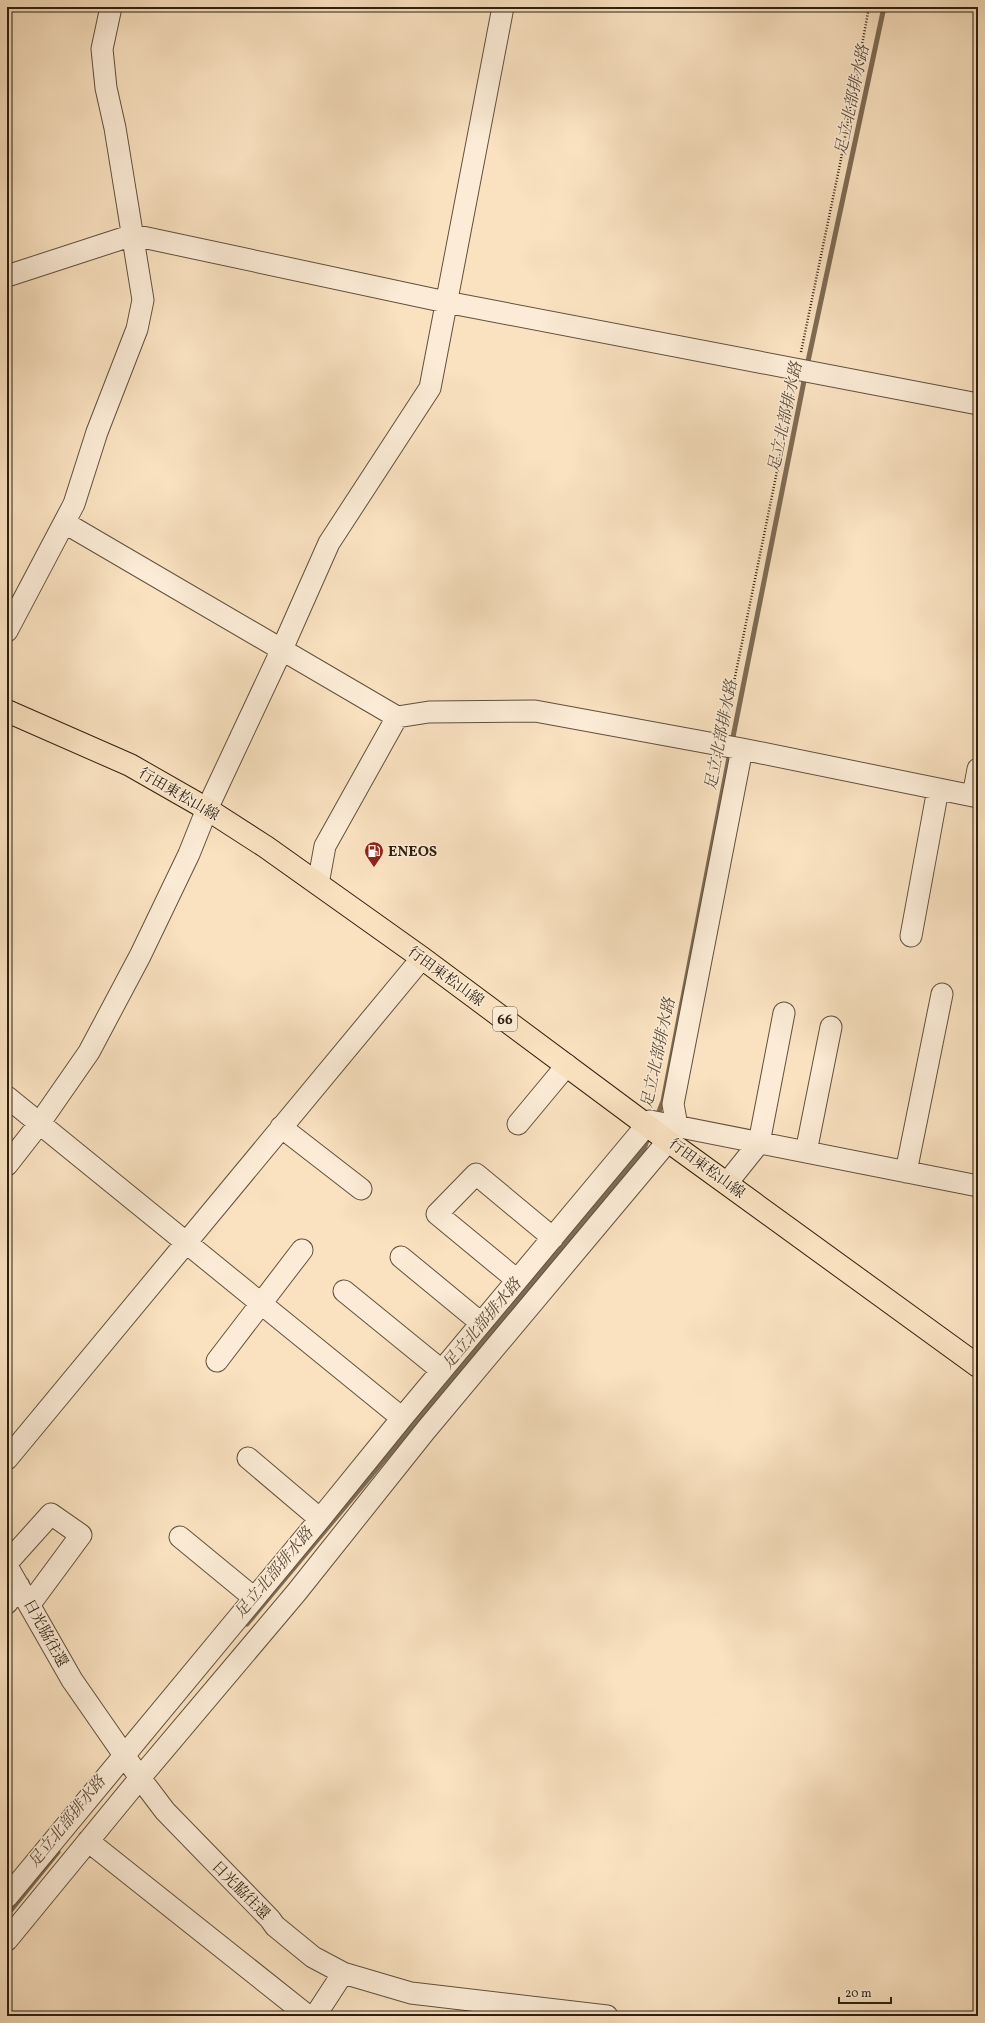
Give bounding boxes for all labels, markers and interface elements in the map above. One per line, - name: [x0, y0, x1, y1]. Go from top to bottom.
- water label: 足立北部排水路: [831, 42, 876, 157]
- water label: 足立北部排水路: [764, 359, 809, 474]
- water label: 足立北部排水路: [700, 677, 744, 792]
- street label: 行田東松山線: [134, 764, 222, 827]
- fuel station icon: ENEOS: [363, 840, 385, 868]
- place label: ENEOS: [388, 842, 437, 863]
- street label: 行田東松山線: [403, 942, 488, 1012]
- water label: 足立北部排水路: [637, 995, 682, 1110]
- road number: 66: [493, 1007, 517, 1031]
- street label: 行田東松山線: [664, 1134, 749, 1204]
- water label: 足立北部排水路: [438, 1274, 528, 1374]
- water label: 足立北部排水路: [230, 1523, 320, 1623]
- street label: 日光脇往還: [17, 1596, 72, 1672]
- water label: 足立北部排水路: [24, 1771, 112, 1873]
- street label: 日光脇往還: [206, 1857, 274, 1925]
- scale bar: [839, 1979, 891, 2005]
- text: 20 m: [845, 1986, 872, 2002]

